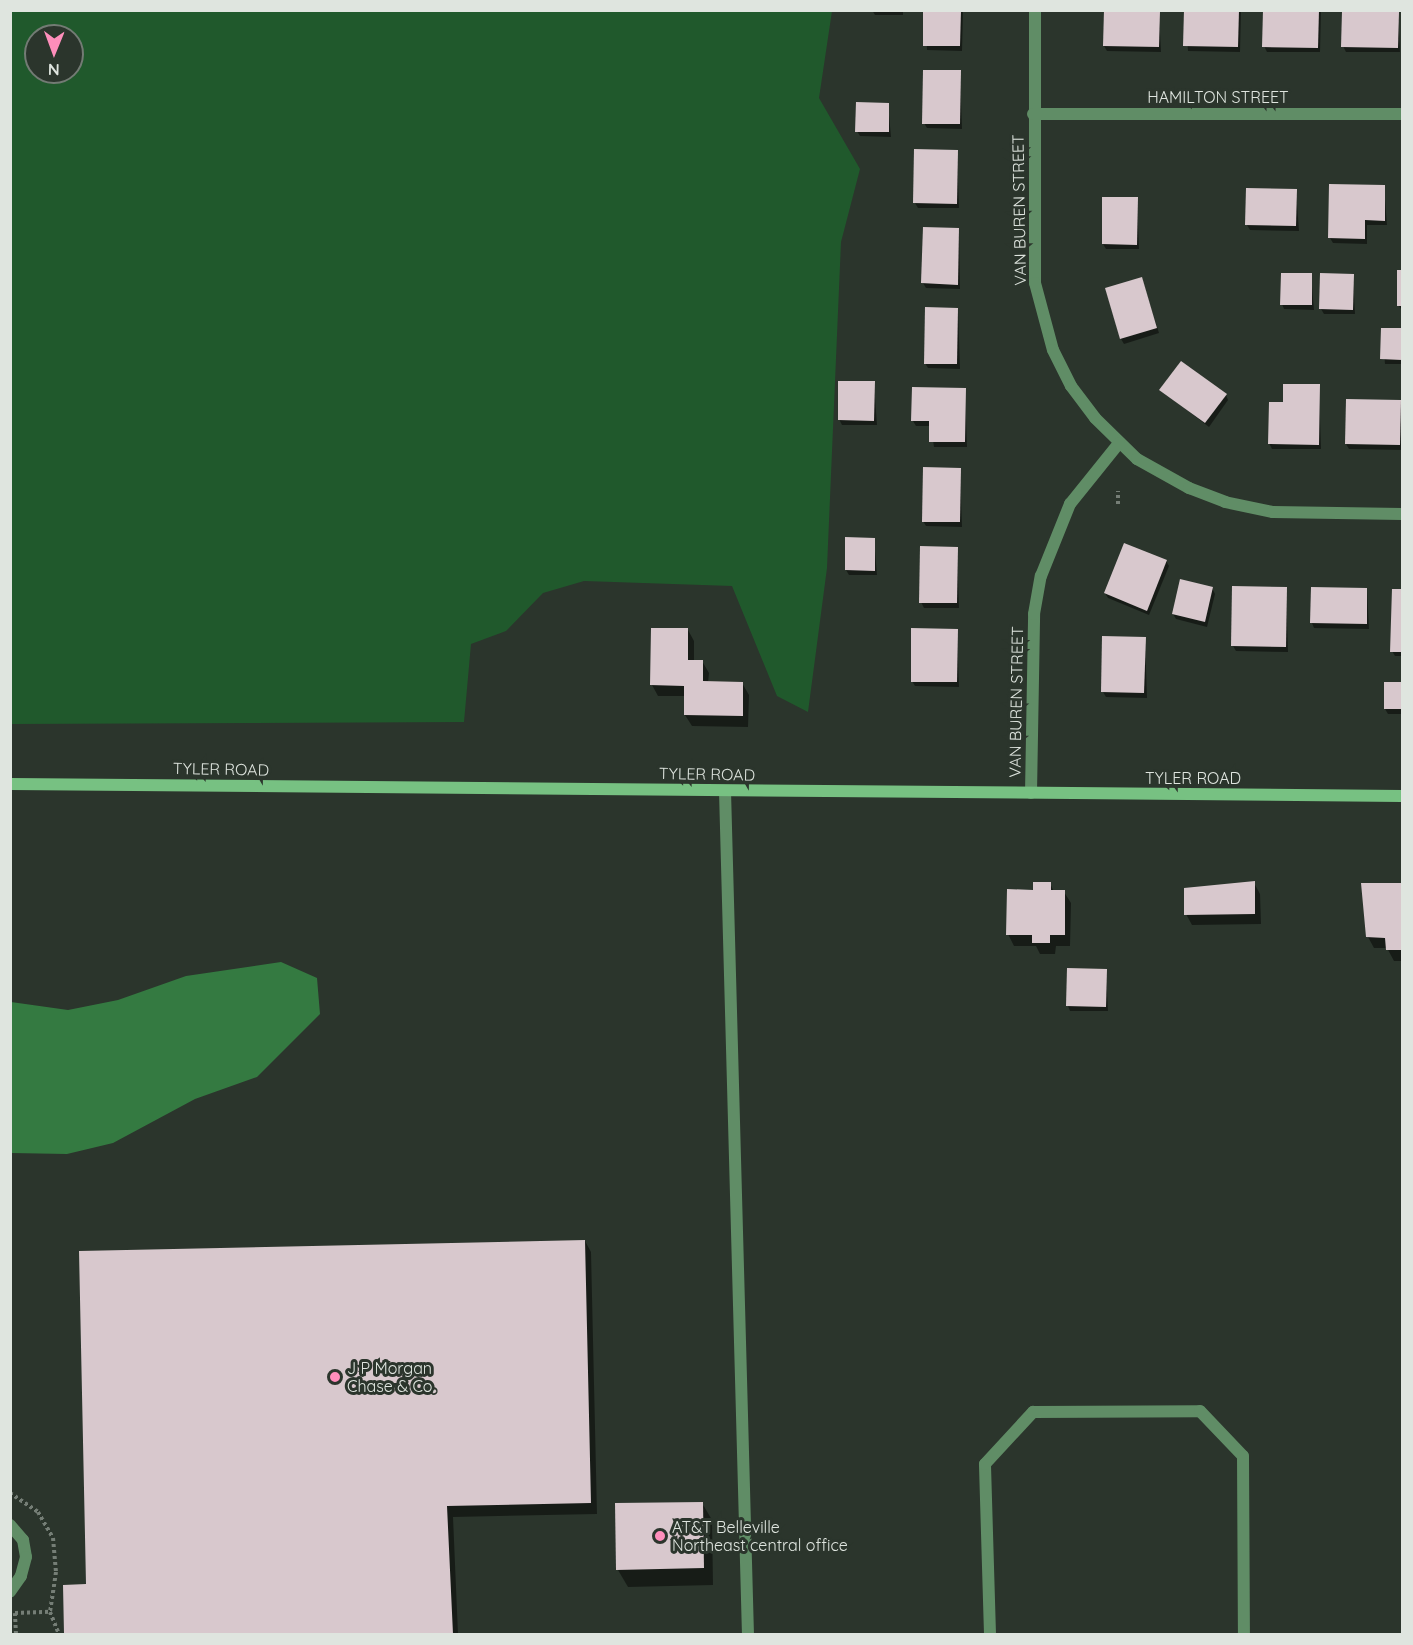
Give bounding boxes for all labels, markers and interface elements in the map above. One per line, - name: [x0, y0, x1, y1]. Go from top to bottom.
- north arrow: [24, 24, 84, 84]
- text: N: [48, 60, 60, 80]
- street label: HAMILTON STREET: [1147, 87, 1289, 107]
- street label: VAN BUREN STREET: [1008, 134, 1030, 286]
- street label: VAN BUREN STREET: [1005, 626, 1027, 778]
- street label: TYLER ROAD: [173, 759, 269, 779]
- street label: TYLER ROAD: [659, 764, 755, 784]
- street label: TYLER ROAD: [1145, 768, 1241, 788]
- place label: J P Morgan Chase & Co.: [347, 1358, 435, 1396]
- marker: J P Morgan Chase & Co.: [328, 1370, 342, 1384]
- place label: AT&T Belleville Northeast central office: [672, 1517, 848, 1555]
- marker: AT&T Belleville Northeast central office: [653, 1529, 667, 1543]

